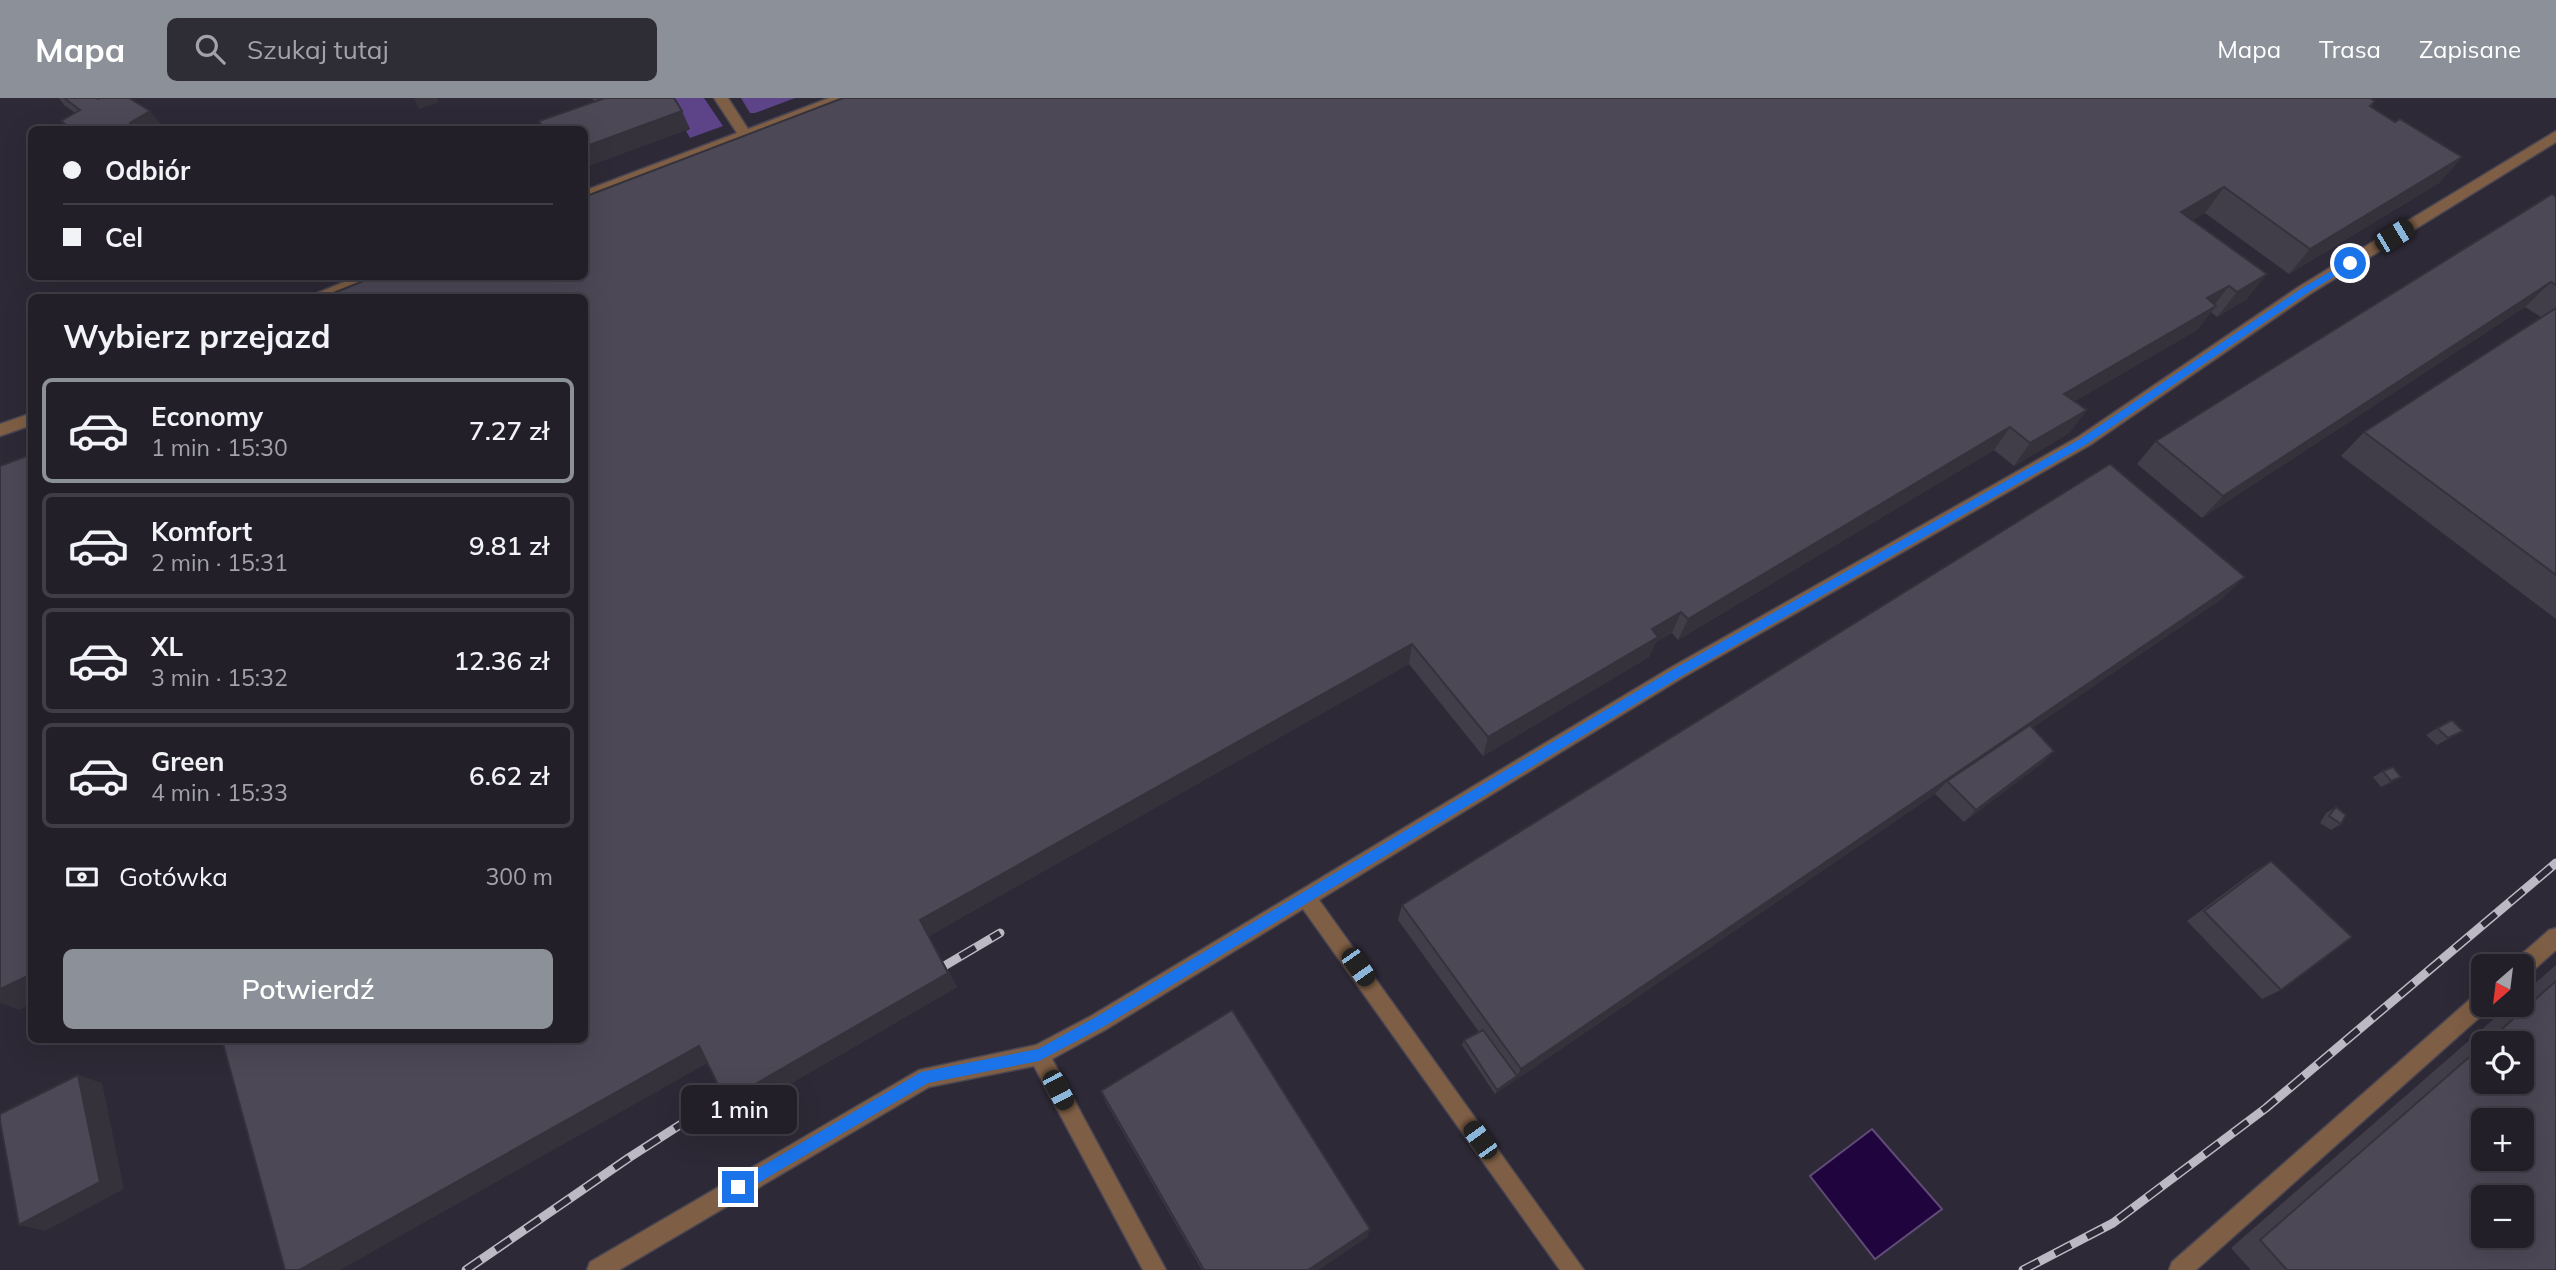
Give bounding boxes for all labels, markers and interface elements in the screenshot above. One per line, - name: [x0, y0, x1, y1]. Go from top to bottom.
- search box: [167, 18, 657, 81]
- text: Mapa: [35, 29, 125, 70]
- icon: search: [191, 30, 229, 68]
- text: Szukaj tutaj: [247, 33, 389, 66]
- text: Mapa: [2217, 34, 2281, 64]
- text: Trasa: [2319, 34, 2381, 64]
- text: Zapisane: [2419, 34, 2521, 64]
- text: Odbiór: [105, 154, 190, 187]
- car: [2371, 216, 2418, 256]
- text: Cel: [105, 221, 143, 254]
- route start: [2334, 247, 2366, 279]
- text: Wybierz przejazd: [63, 316, 331, 356]
- icon: car: [67, 399, 130, 462]
- text: Economy: [151, 400, 263, 433]
- text: 7.27 zł: [469, 414, 549, 447]
- text: 1 min · 15:30: [151, 433, 288, 462]
- icon: car: [67, 514, 130, 577]
- text: Komfort: [151, 515, 252, 548]
- text: 9.81 zł: [469, 529, 549, 562]
- text: 2 min · 15:31: [151, 548, 288, 577]
- icon: car: [67, 629, 130, 692]
- text: XL: [151, 630, 183, 663]
- text: 12.36 zł: [453, 644, 549, 677]
- text: 3 min · 15:32: [151, 663, 288, 692]
- icon: car: [67, 744, 130, 807]
- text: Green: [151, 745, 224, 778]
- text: 6.62 zł: [469, 759, 549, 792]
- text: 4 min · 15:33: [151, 778, 288, 807]
- icon: cash: [63, 858, 101, 896]
- text: Gotówka: [119, 860, 228, 893]
- text: 300 m: [485, 862, 553, 891]
- car: [1338, 944, 1379, 990]
- button: Potwierdź: [63, 949, 553, 1029]
- north arrow: [2471, 954, 2534, 1017]
- map controls: [2471, 954, 2534, 1248]
- button: locate: [2471, 1031, 2534, 1094]
- car: [1039, 1067, 1078, 1113]
- callout: 1 min: [680, 1086, 796, 1134]
- text: 1 min: [709, 1095, 769, 1124]
- button: +: [2471, 1108, 2534, 1171]
- car: [1460, 1117, 1501, 1163]
- route end: [722, 1171, 754, 1203]
- button: −: [2471, 1185, 2534, 1248]

